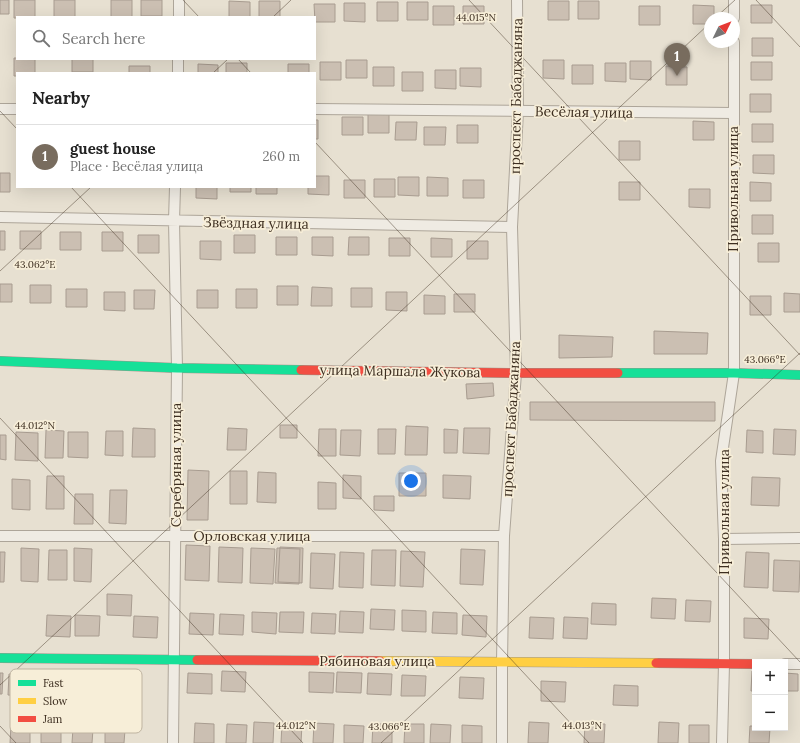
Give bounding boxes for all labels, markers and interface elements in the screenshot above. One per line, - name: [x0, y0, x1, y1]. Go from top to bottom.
- text: 44.015°N: [456, 11, 496, 24]
- north arrow: [704, 12, 740, 48]
- search box: [16, 16, 316, 60]
- street label: проспект Бабаджаняна: [506, 18, 526, 174]
- icon: search: [30, 27, 52, 49]
- text: Search here: [62, 29, 145, 48]
- pin: 1: [664, 43, 690, 76]
- text: Nearby: [32, 87, 90, 109]
- street label: Весёлая улица: [535, 102, 633, 122]
- street label: Привольная улица: [724, 126, 742, 252]
- text: guest house: [70, 139, 156, 158]
- text: 1: [42, 148, 48, 165]
- text: 260 m: [262, 148, 300, 165]
- text: Place · Весёлая улица: [70, 158, 203, 175]
- street label: Звёздная улица: [203, 213, 309, 233]
- text: 43.062°E: [15, 258, 55, 271]
- street label: проспект Бабаджаняна: [498, 340, 524, 498]
- text: 43.066°E: [744, 353, 786, 366]
- street label: улица Маршала Жукова: [319, 361, 481, 381]
- street label: Серебряная улица: [167, 403, 185, 527]
- text: 44.012°N: [15, 419, 55, 432]
- street label: Привольная улица: [715, 449, 733, 575]
- your location: [401, 471, 421, 491]
- street label: Орловская улица: [194, 527, 311, 545]
- street label: Рябиновая улица: [319, 652, 435, 670]
- map controls: [752, 659, 788, 731]
- button: +: [752, 659, 788, 695]
- legend: [10, 669, 142, 733]
- text: Fast: [43, 676, 64, 690]
- text: Slow: [43, 694, 68, 708]
- button: −: [752, 695, 788, 731]
- text: Jam: [42, 712, 63, 726]
- text: 44.012°N: [276, 719, 316, 732]
- text: 44.013°N: [562, 719, 602, 732]
- text: 43.066°E: [368, 720, 410, 733]

